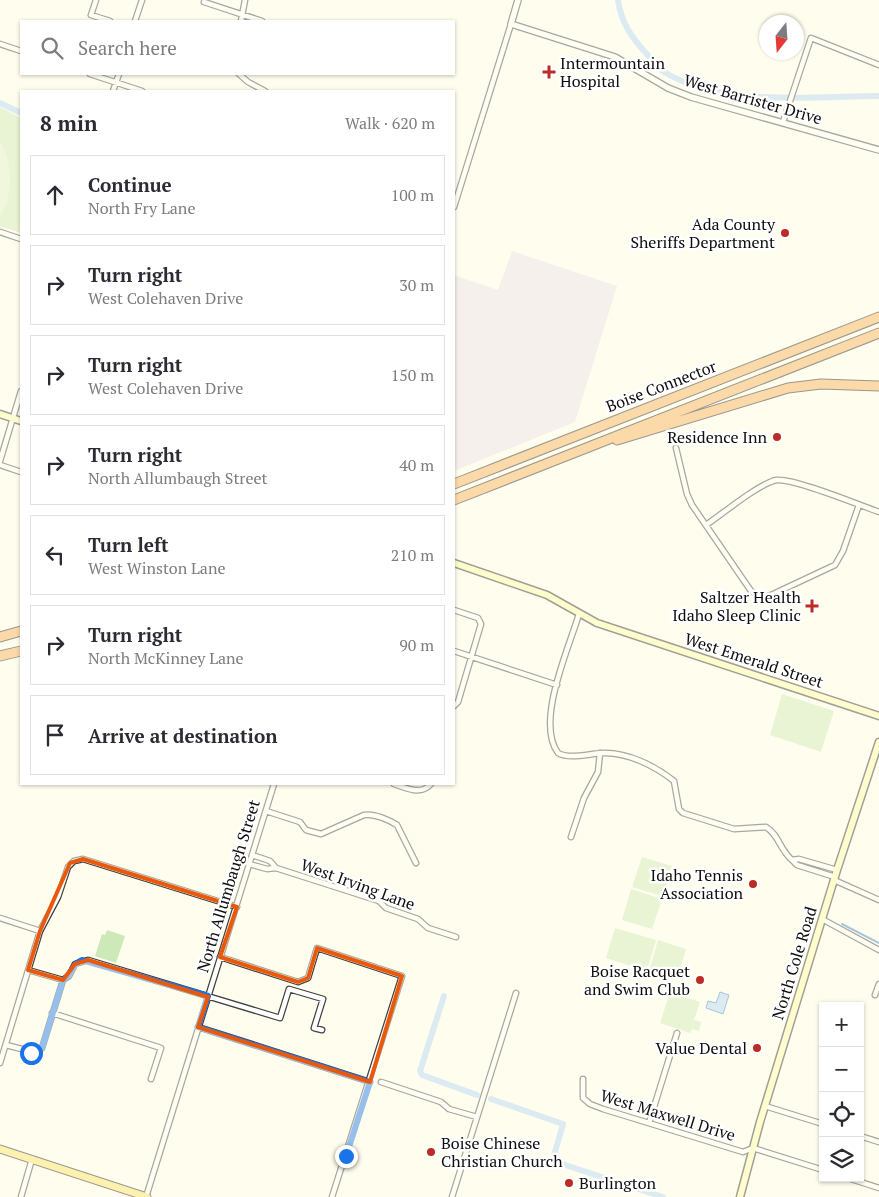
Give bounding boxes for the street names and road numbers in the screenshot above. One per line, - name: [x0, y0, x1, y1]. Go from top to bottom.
- street label: West Barrister Drive: [681, 69, 825, 129]
- street label: Boise Connector: [603, 355, 720, 417]
- street label: West Emerald Street: [682, 627, 826, 693]
- street label: North Allumbaugh Street: [191, 797, 265, 975]
- street label: West Irving Lane: [298, 853, 418, 915]
- street label: North Cole Road: [766, 904, 822, 1022]
- street label: West Maxwell Drive: [598, 1084, 738, 1146]

